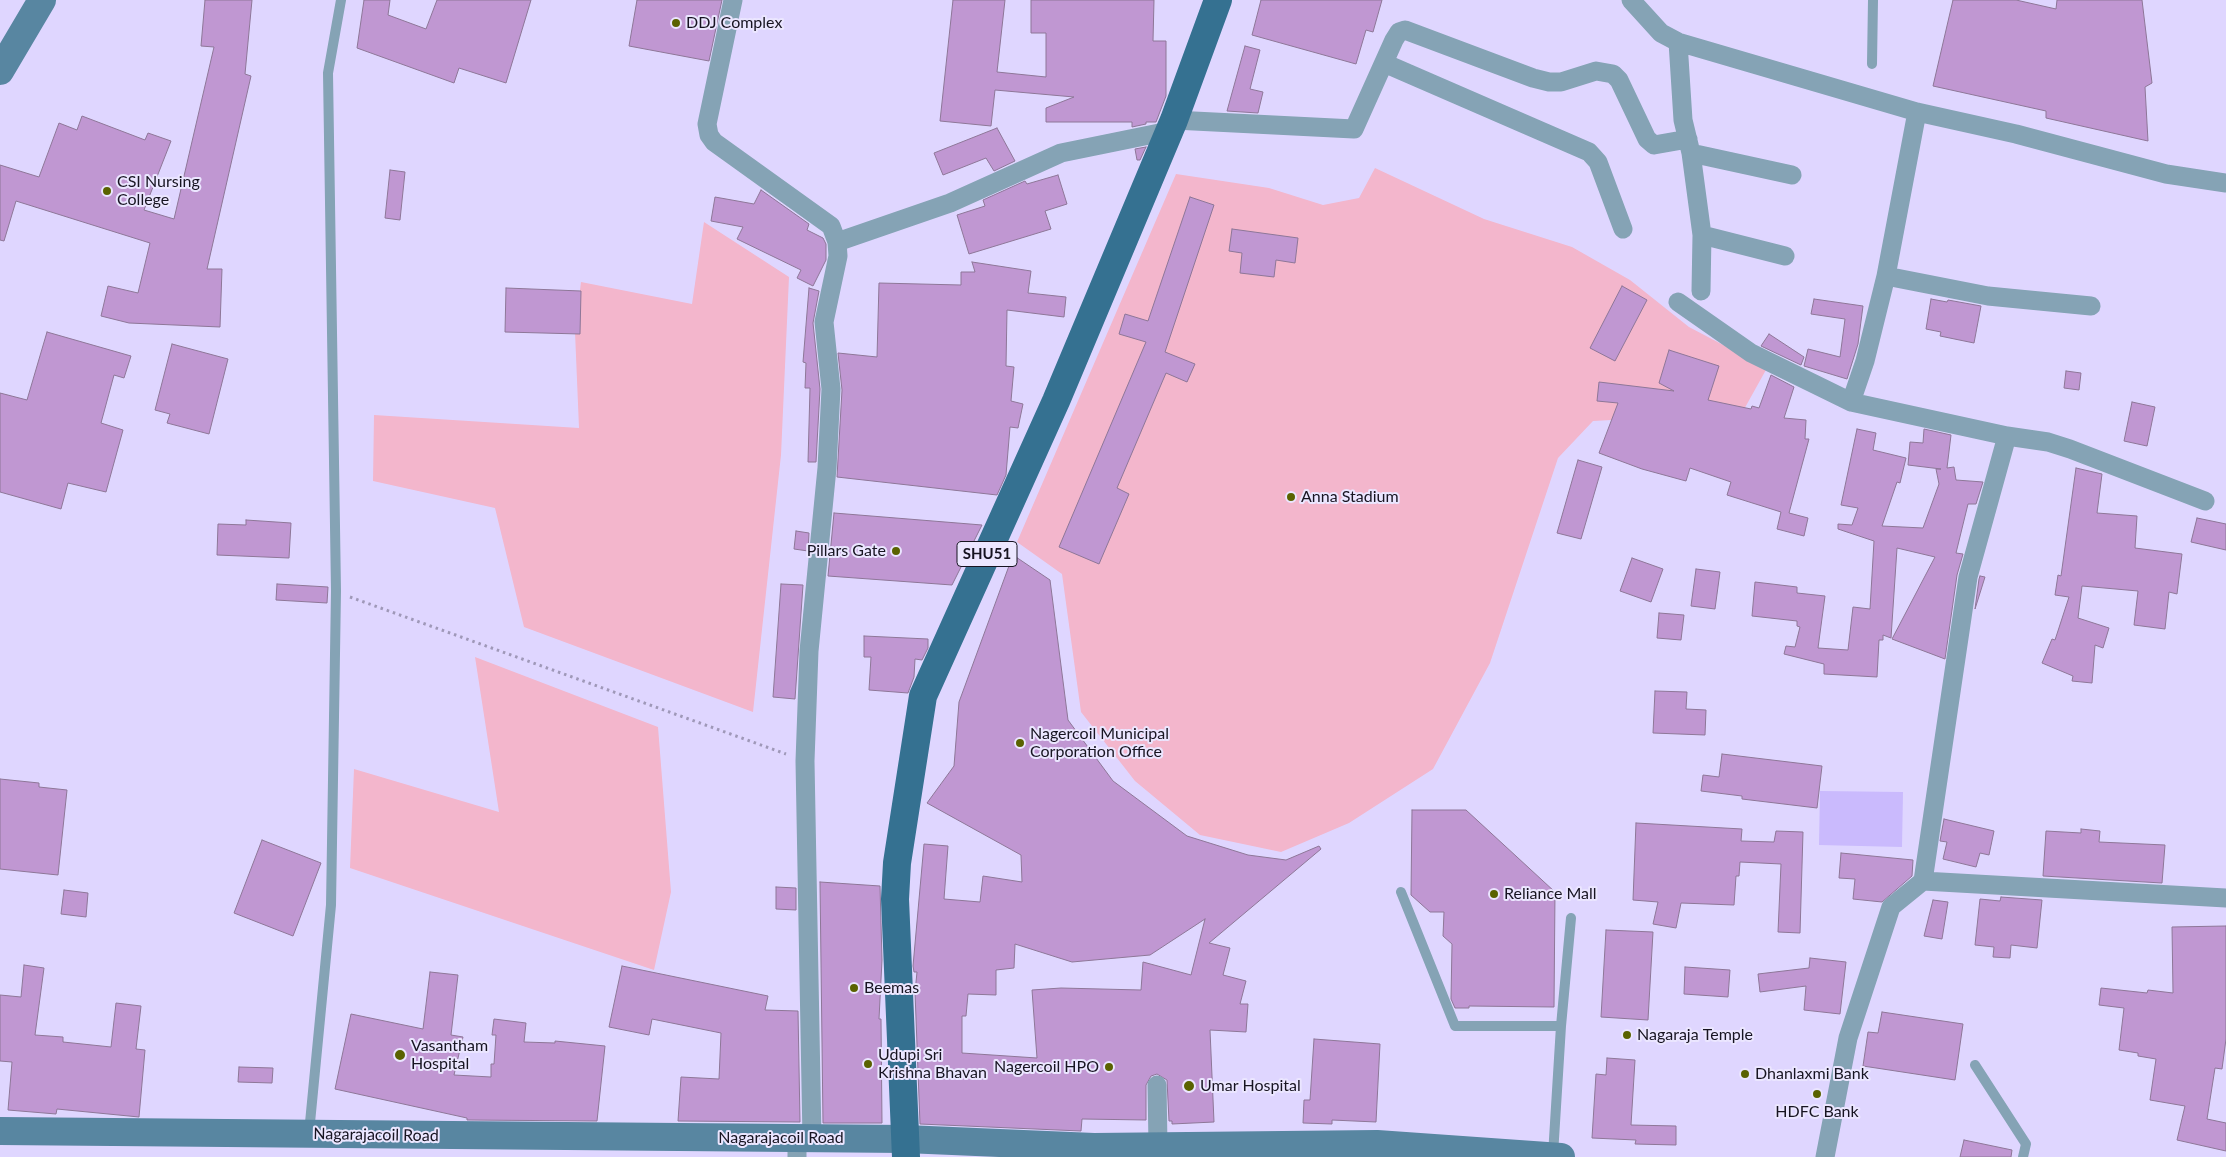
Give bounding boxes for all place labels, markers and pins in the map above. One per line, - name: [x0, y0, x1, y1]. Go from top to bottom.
- place label: DDJ Complex: [686, 13, 782, 33]
- marker: DDJ Complex: [670, 17, 682, 29]
- place label: CSI Nursing College: [117, 172, 200, 210]
- marker: CSI Nursing College: [101, 185, 113, 197]
- place label: Anna Stadium: [1301, 487, 1399, 507]
- marker: Anna Stadium: [1285, 491, 1297, 503]
- place label: Pillars Gate: [807, 541, 886, 561]
- marker: Pillars Gate: [890, 545, 902, 557]
- place label: Nagercoil Municipal Corporation Office: [1030, 724, 1169, 762]
- marker: Nagercoil Municipal Corporation Office: [1014, 737, 1026, 749]
- place label: Reliance Mall: [1504, 884, 1597, 904]
- marker: Reliance Mall: [1488, 888, 1500, 900]
- place label: Beemas: [864, 978, 919, 998]
- marker: Beemas: [848, 982, 860, 994]
- place label: Nagaraja Temple: [1637, 1025, 1753, 1045]
- marker: Nagaraja Temple: [1621, 1029, 1633, 1041]
- place label: Vasantham Hospital: [411, 1036, 488, 1074]
- place label: Udupi Sri Krishna Bhavan: [878, 1045, 987, 1083]
- marker: Vasantham Hospital: [393, 1048, 407, 1062]
- place label: Nagercoil HPO: [994, 1057, 1099, 1077]
- marker: Udupi Sri Krishna Bhavan: [862, 1058, 874, 1070]
- marker: Nagercoil HPO: [1103, 1061, 1115, 1073]
- place label: Dhanlaxmi Bank: [1755, 1064, 1869, 1084]
- marker: Dhanlaxmi Bank: [1739, 1068, 1751, 1080]
- place label: Umar Hospital: [1200, 1076, 1301, 1096]
- marker: Umar Hospital: [1182, 1079, 1196, 1093]
- marker: HDFC Bank: [1811, 1088, 1823, 1100]
- place label: HDFC Bank: [1775, 1102, 1859, 1122]

